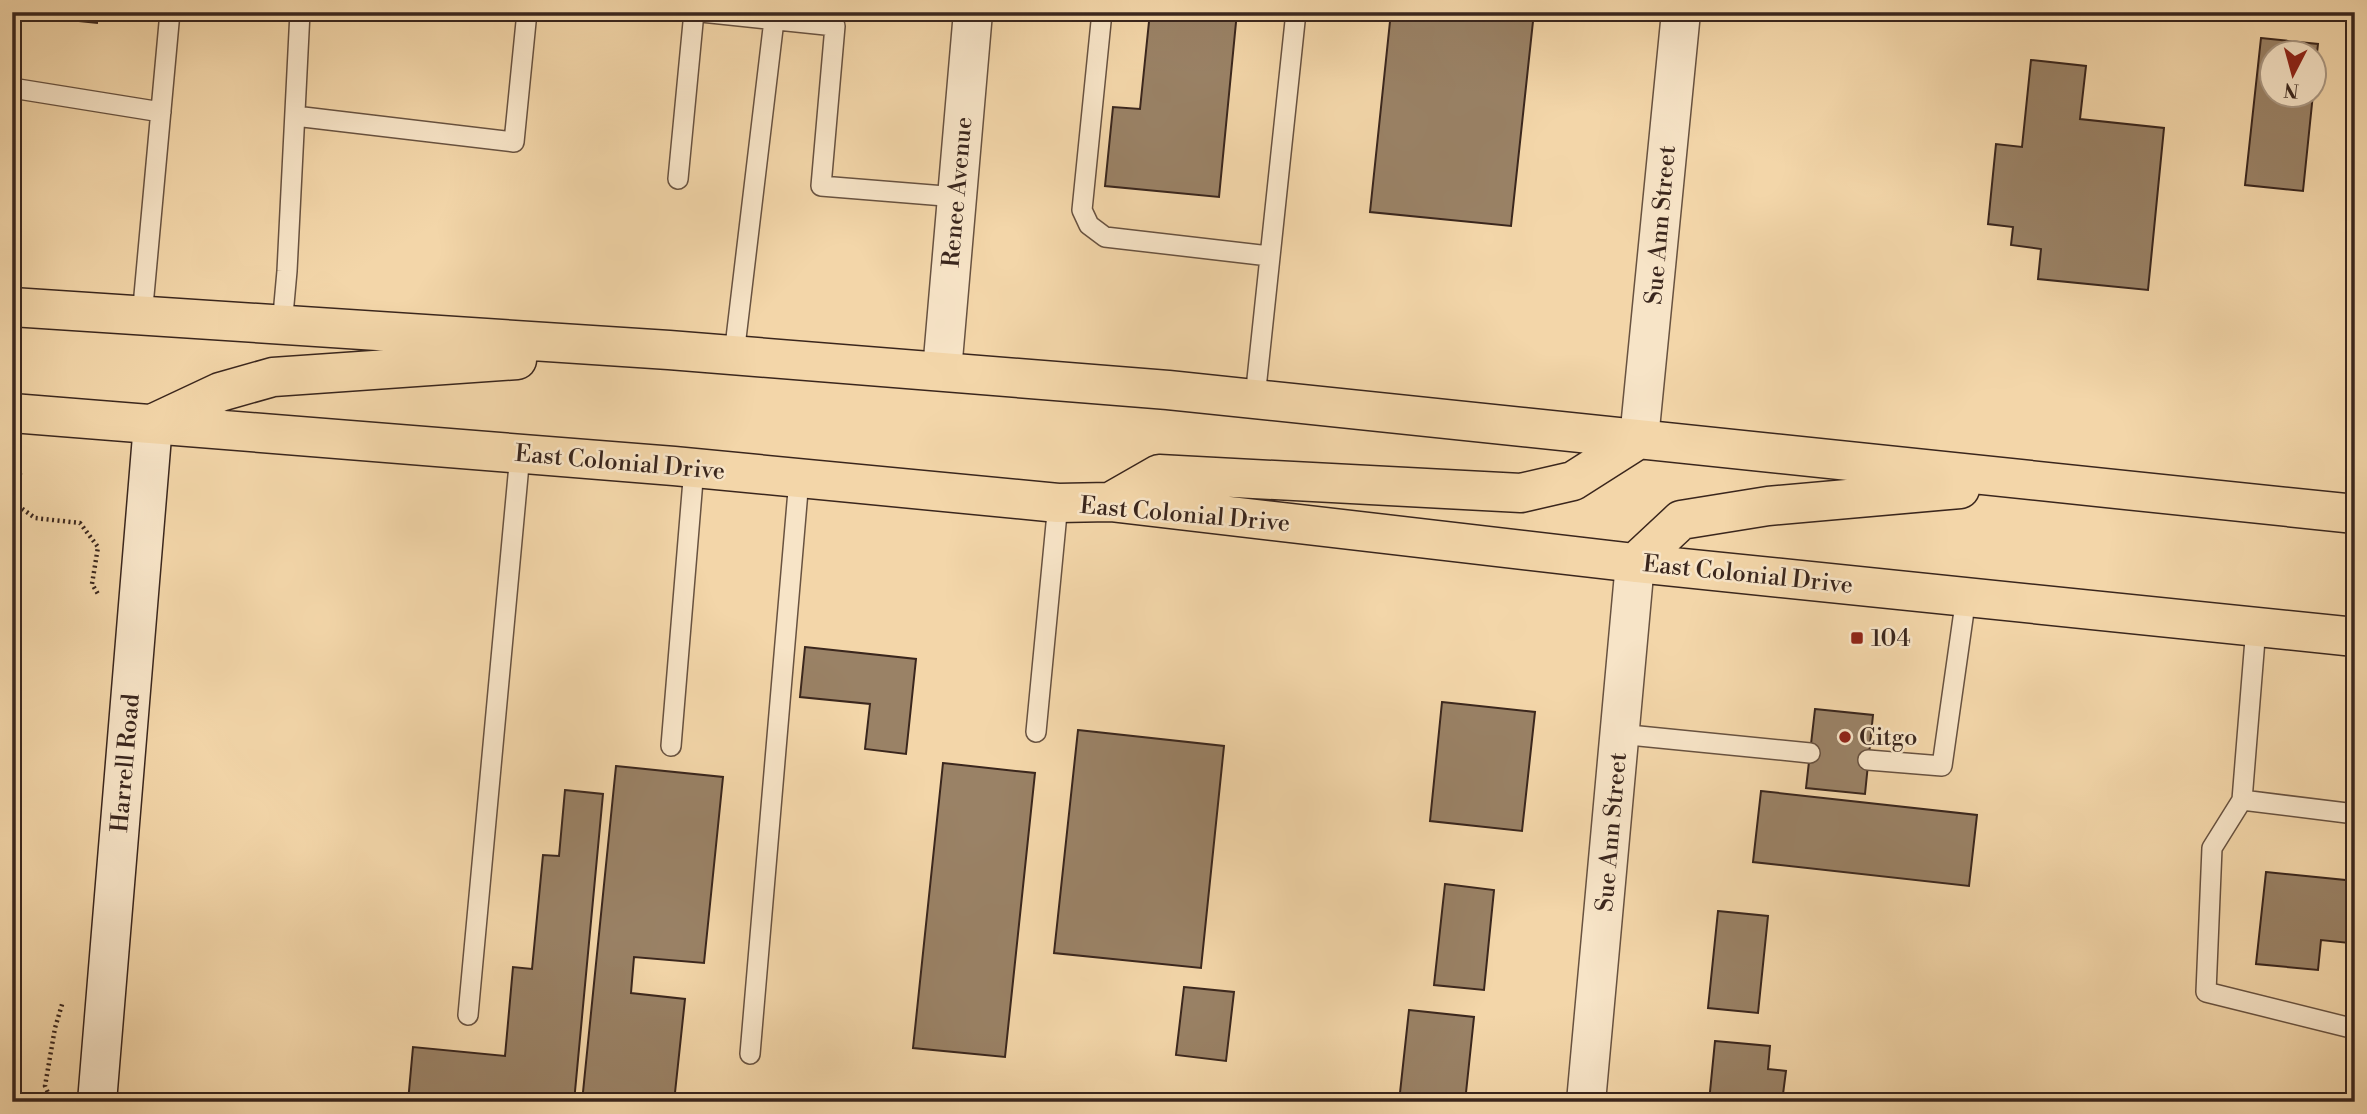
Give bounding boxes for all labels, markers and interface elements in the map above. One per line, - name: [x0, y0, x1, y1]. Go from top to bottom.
- north arrow: [2258, 38, 2328, 108]
- text: N: [2283, 77, 2300, 103]
- street label: Renee Avenue: [936, 116, 980, 269]
- street label: Sue Ann Street: [1639, 144, 1683, 306]
- street label: East Colonial Drive: [514, 439, 726, 487]
- street label: East Colonial Drive: [1079, 491, 1291, 539]
- street label: East Colonial Drive: [1641, 549, 1854, 601]
- place label: 104: [1871, 624, 1911, 654]
- marker: 104: [1849, 630, 1865, 646]
- street label: Harrell Road: [105, 692, 147, 834]
- place label: Citgo: [1859, 723, 1918, 753]
- marker: Citgo: [1837, 729, 1853, 745]
- street label: Sue Ann Street: [1590, 751, 1634, 913]

